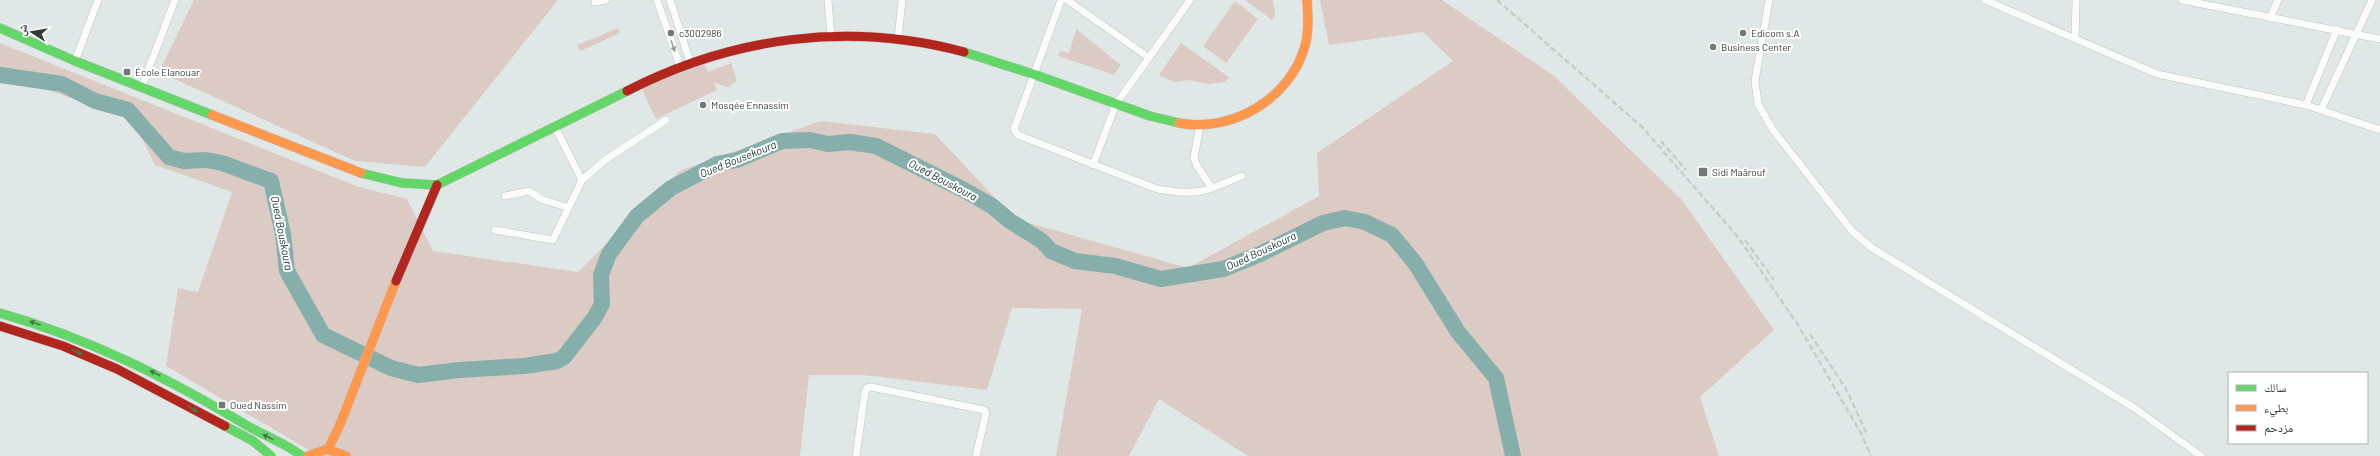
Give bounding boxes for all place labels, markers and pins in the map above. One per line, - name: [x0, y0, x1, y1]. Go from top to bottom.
- place label: c3002986: [679, 27, 722, 39]
- place label: Edicom s.A: [1751, 27, 1800, 39]
- marker: c3002986: [666, 28, 676, 38]
- marker: Edicom s.A: [1738, 28, 1748, 38]
- place label: Business Center: [1721, 41, 1791, 53]
- marker: Business Center: [1708, 42, 1718, 52]
- place label: École Elanouar: [135, 66, 200, 78]
- marker: École Elanouar: [122, 67, 132, 77]
- place label: Mosqée Ennassim: [711, 99, 789, 111]
- marker: Mosqée Ennassim: [698, 100, 708, 110]
- marker: Sidi Maârouf: [1697, 166, 1709, 178]
- place label: Sidi Maârouf: [1712, 166, 1766, 178]
- place label: Oued Nassim: [230, 399, 287, 411]
- marker: Oued Nassim: [217, 400, 227, 410]

